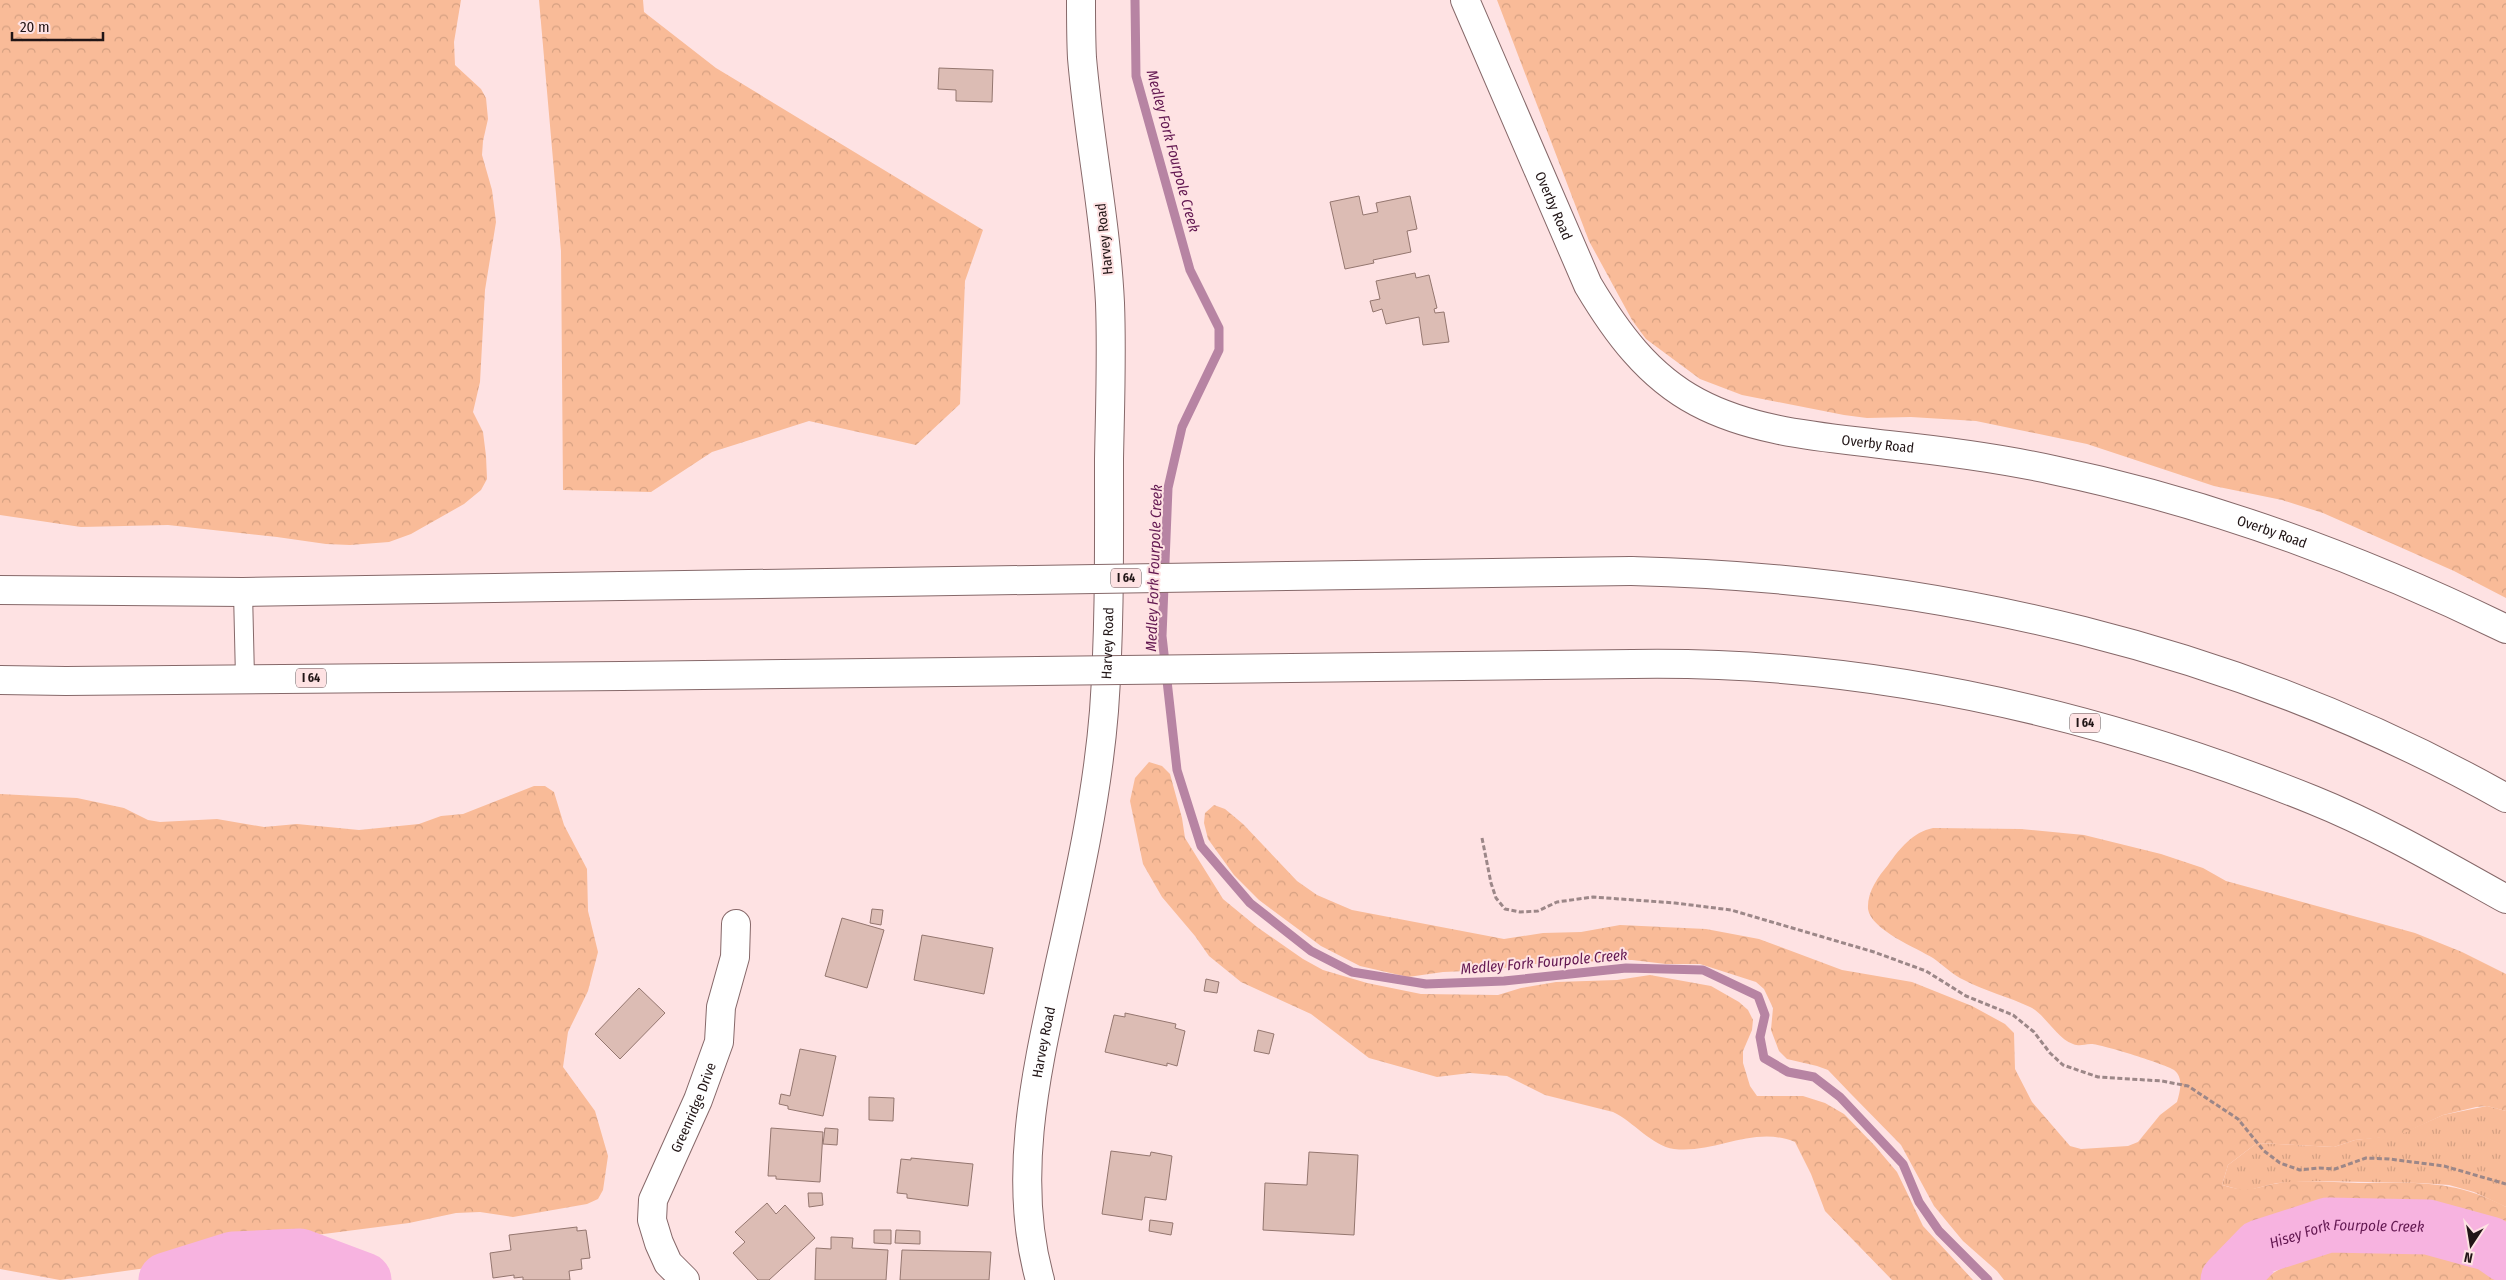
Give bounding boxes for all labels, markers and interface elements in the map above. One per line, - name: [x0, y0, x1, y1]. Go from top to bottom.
- scale bar: [12, 10, 104, 42]
- text: 20 m: [20, 18, 50, 36]
- water label: Medley Fork Fourpole Creek: [1143, 68, 1203, 235]
- street label: Overby Road: [1531, 169, 1576, 243]
- street label: Harvey Road: [1092, 202, 1117, 276]
- street label: Overby Road: [1841, 432, 1915, 457]
- water label: Medley Fork Fourpole Creek: [1142, 484, 1166, 652]
- street label: Overby Road: [2235, 512, 2309, 552]
- road number: I 64: [1111, 568, 1141, 588]
- street label: Harvey Road: [1098, 607, 1117, 680]
- road number: I 64: [296, 668, 326, 688]
- road number: I 64: [2070, 714, 2100, 732]
- water label: Medley Fork Fourpole Creek: [1460, 946, 1629, 978]
- street label: Harvey Road: [1029, 1005, 1059, 1079]
- street label: Greenridge Drive: [667, 1060, 720, 1155]
- water label: Hisey Fork Fourpole Creek: [2267, 1216, 2425, 1252]
- north arrow: [2446, 1220, 2496, 1270]
- text: N: [2463, 1248, 2474, 1266]

